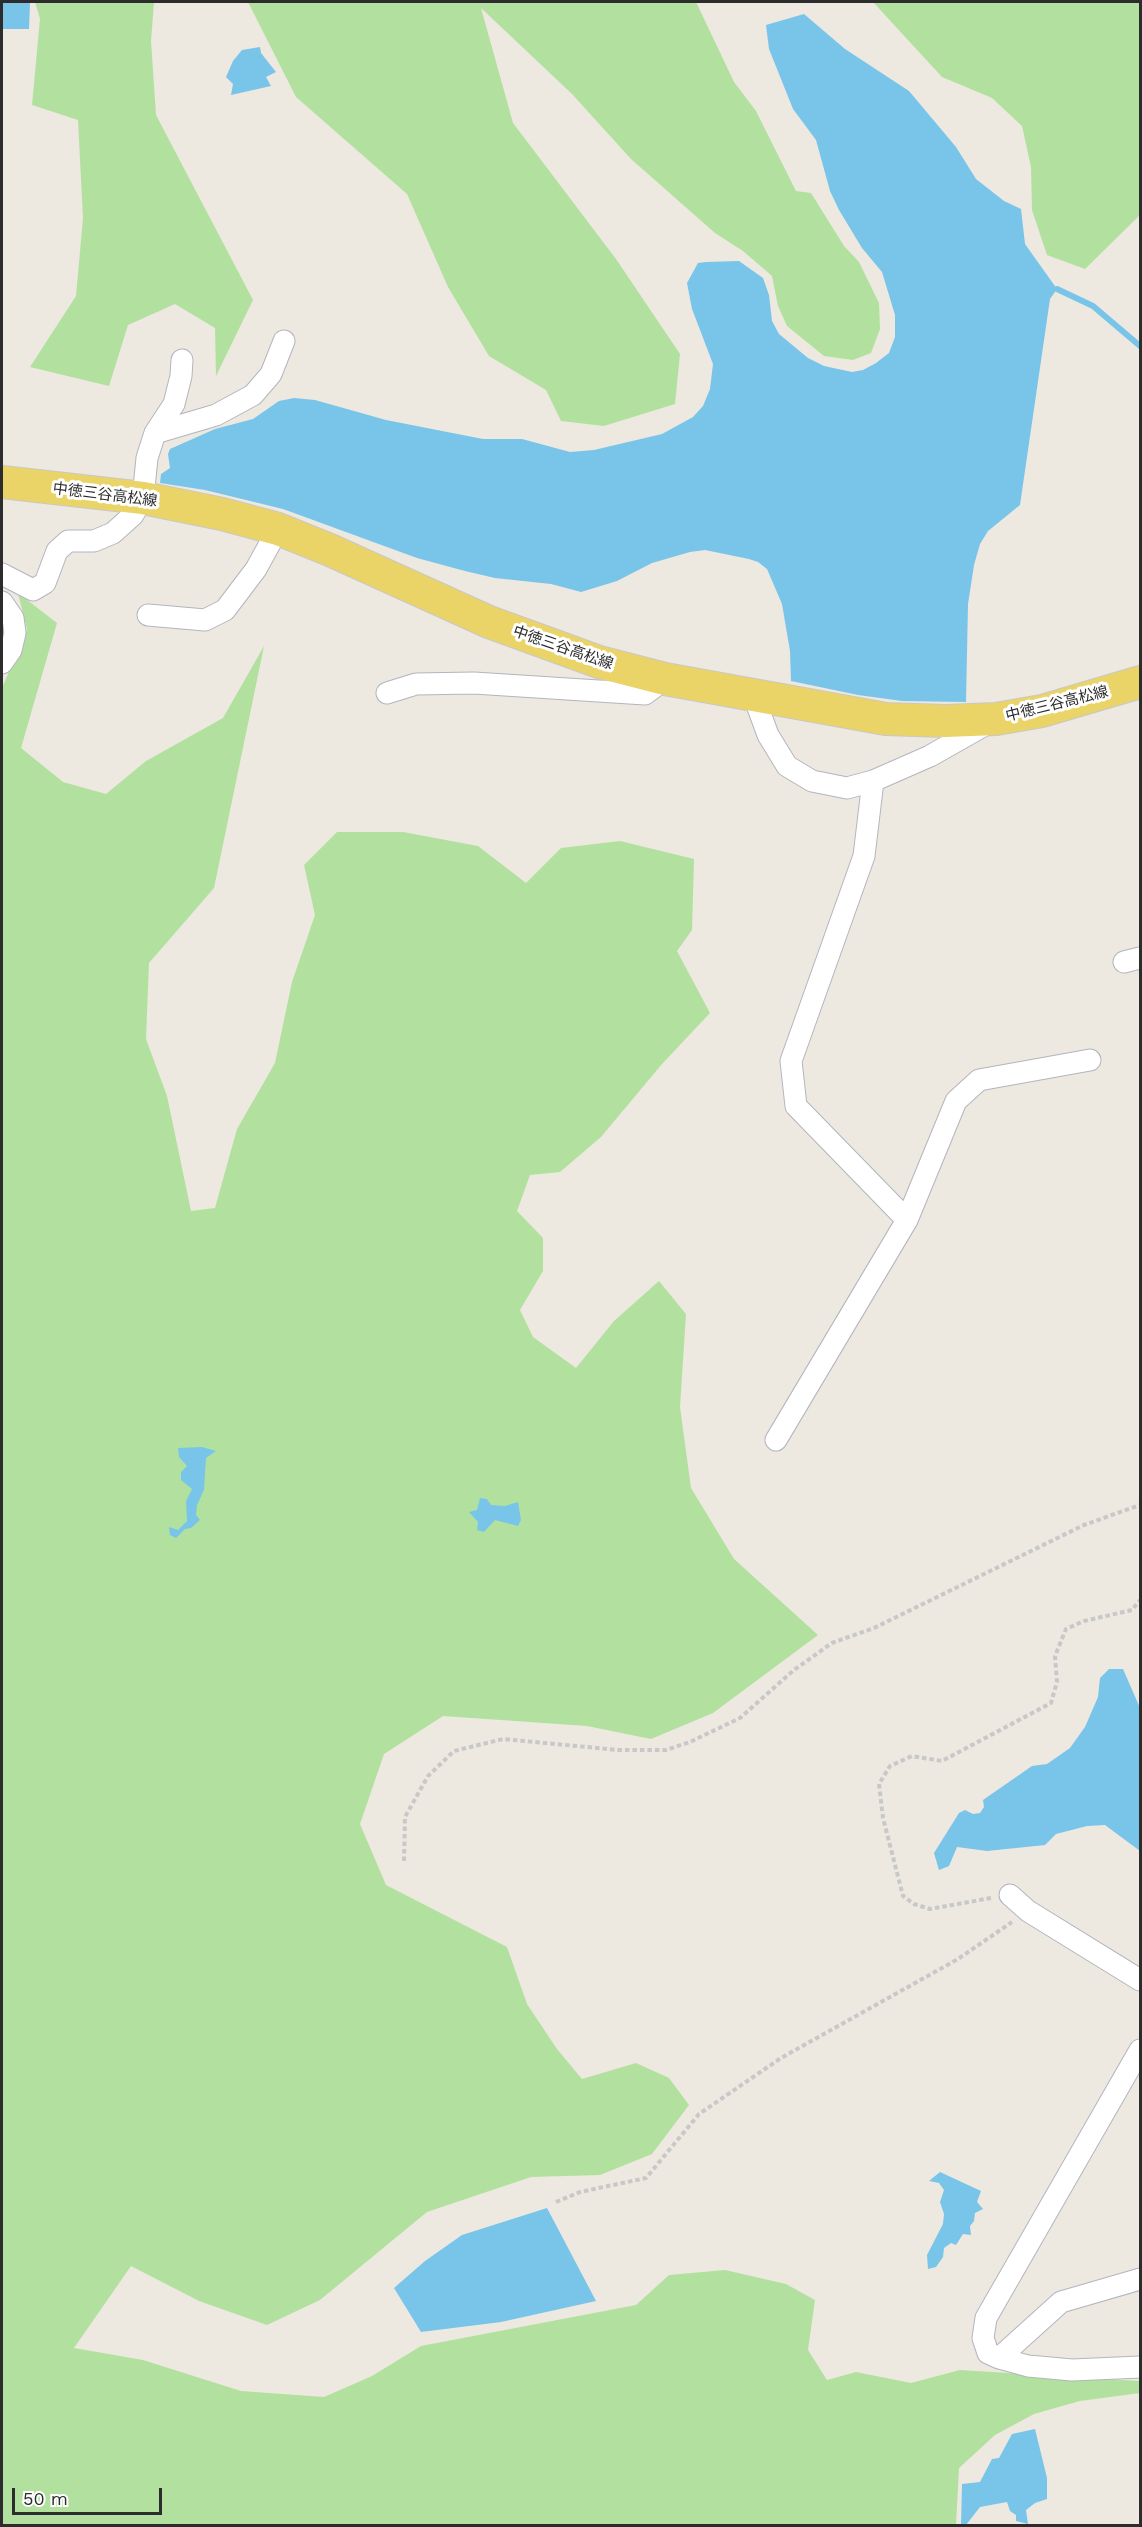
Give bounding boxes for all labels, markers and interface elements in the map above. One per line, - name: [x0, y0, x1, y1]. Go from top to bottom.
- street label: 中徳三谷高松線: [52, 480, 158, 510]
- street label: 中徳三谷高松線: [510, 622, 616, 674]
- street label: 中徳三谷高松線: [1004, 683, 1110, 725]
- scale bar: [15, 2476, 165, 2514]
- text: 50 m: [23, 2488, 68, 2509]

